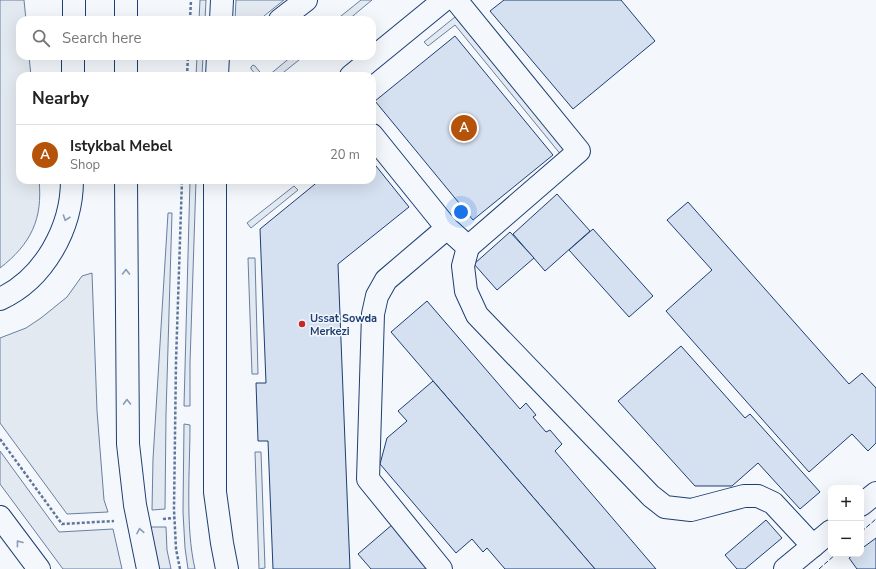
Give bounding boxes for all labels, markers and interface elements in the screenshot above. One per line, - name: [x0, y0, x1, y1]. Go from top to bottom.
- search box: [16, 16, 376, 60]
- icon: search: [30, 27, 52, 49]
- text: Search here: [62, 28, 142, 48]
- text: Nearby: [32, 87, 89, 110]
- pin: A: [451, 113, 477, 143]
- text: Istykbal Mebel: [70, 136, 172, 156]
- text: A: [40, 146, 50, 164]
- text: 20 m: [330, 146, 360, 164]
- text: Shop: [70, 156, 100, 174]
- your location: [451, 202, 471, 222]
- one-way arrow: [62, 215, 71, 222]
- one-way arrow: [122, 269, 130, 275]
- place label: Ussat Sowda Merkezi: [310, 311, 377, 339]
- marker: Ussat Sowda Merkezi: [297, 319, 307, 329]
- one-way arrow: [123, 399, 131, 405]
- map controls: [828, 485, 864, 557]
- button: +: [828, 485, 864, 521]
- button: −: [828, 521, 864, 557]
- one-way arrow: [137, 528, 145, 534]
- one-way arrow: [16, 540, 24, 547]

